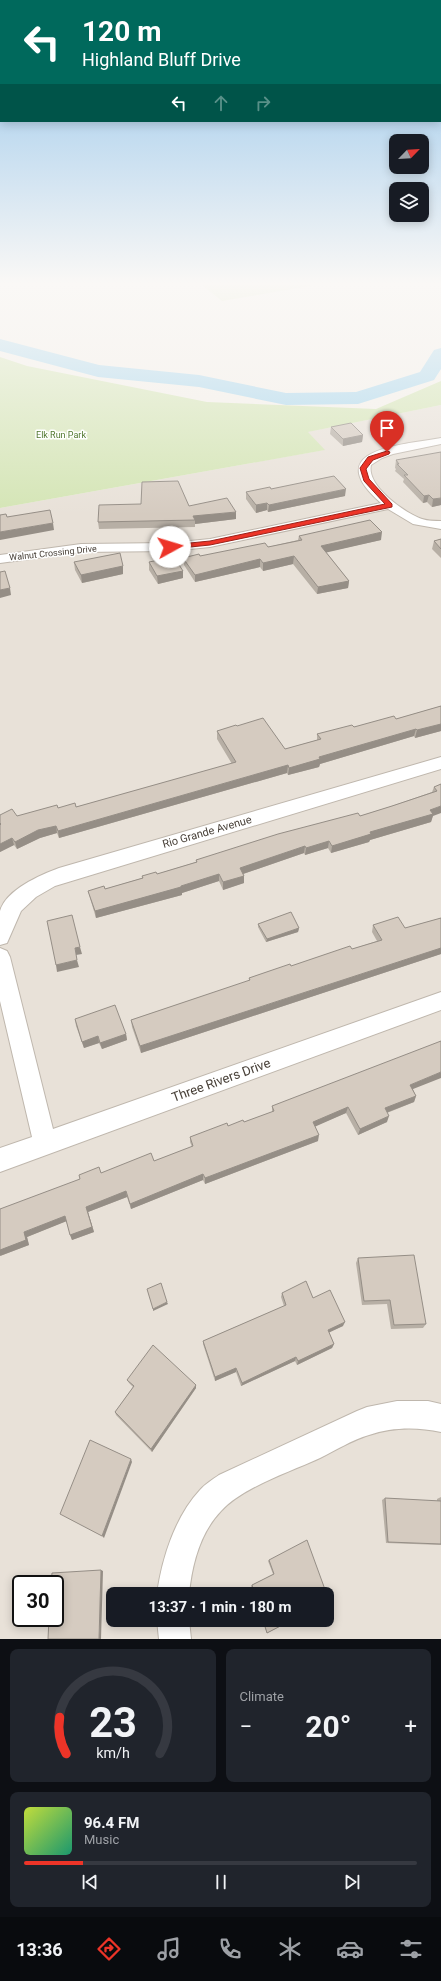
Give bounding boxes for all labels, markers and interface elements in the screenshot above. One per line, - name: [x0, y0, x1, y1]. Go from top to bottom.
- text: 120 m: [82, 15, 161, 48]
- icon: left: [16, 16, 68, 68]
- text: Highland Bluff Drive: [82, 49, 241, 70]
- icon: left: [168, 92, 190, 114]
- icon: ahead: [210, 92, 232, 114]
- icon: right: [252, 92, 274, 114]
- north arrow: [389, 134, 429, 174]
- map controls: [389, 134, 429, 222]
- button: layers: [389, 182, 429, 222]
- pin: [370, 411, 404, 452]
- icon: arrive: [376, 417, 398, 439]
- park label: Elk Run Park: [36, 430, 86, 440]
- position arrow: [149, 526, 191, 568]
- street label: Walnut Crossing Drive: [9, 543, 97, 563]
- street label: Rio Grande Avenue: [161, 813, 253, 851]
- street label: Three Rivers Drive: [170, 1055, 273, 1105]
- speed limit sign: 30: [12, 1575, 64, 1627]
- text: 13:37 · 1 min · 180 m: [149, 1598, 291, 1616]
- text: Climate: [240, 1689, 284, 1704]
- text: 23: [89, 1697, 137, 1746]
- text: 20°: [305, 1709, 351, 1744]
- text: −: [240, 1714, 252, 1739]
- text: +: [405, 1714, 417, 1739]
- text: km/h: [96, 1744, 130, 1760]
- text: 96.4 FM: [84, 1814, 139, 1832]
- text: Music: [84, 1832, 119, 1847]
- icon: previous: [79, 1871, 101, 1893]
- icon: pause: [210, 1871, 232, 1893]
- icon: next: [341, 1871, 363, 1893]
- icon: directions: [95, 1935, 123, 1963]
- icon: music: [155, 1935, 183, 1963]
- icon: phone: [216, 1935, 244, 1963]
- icon: climate: [276, 1935, 304, 1963]
- icon: car: [336, 1935, 364, 1963]
- icon: filters: [397, 1935, 425, 1963]
- text: 13:36: [16, 1939, 63, 1960]

